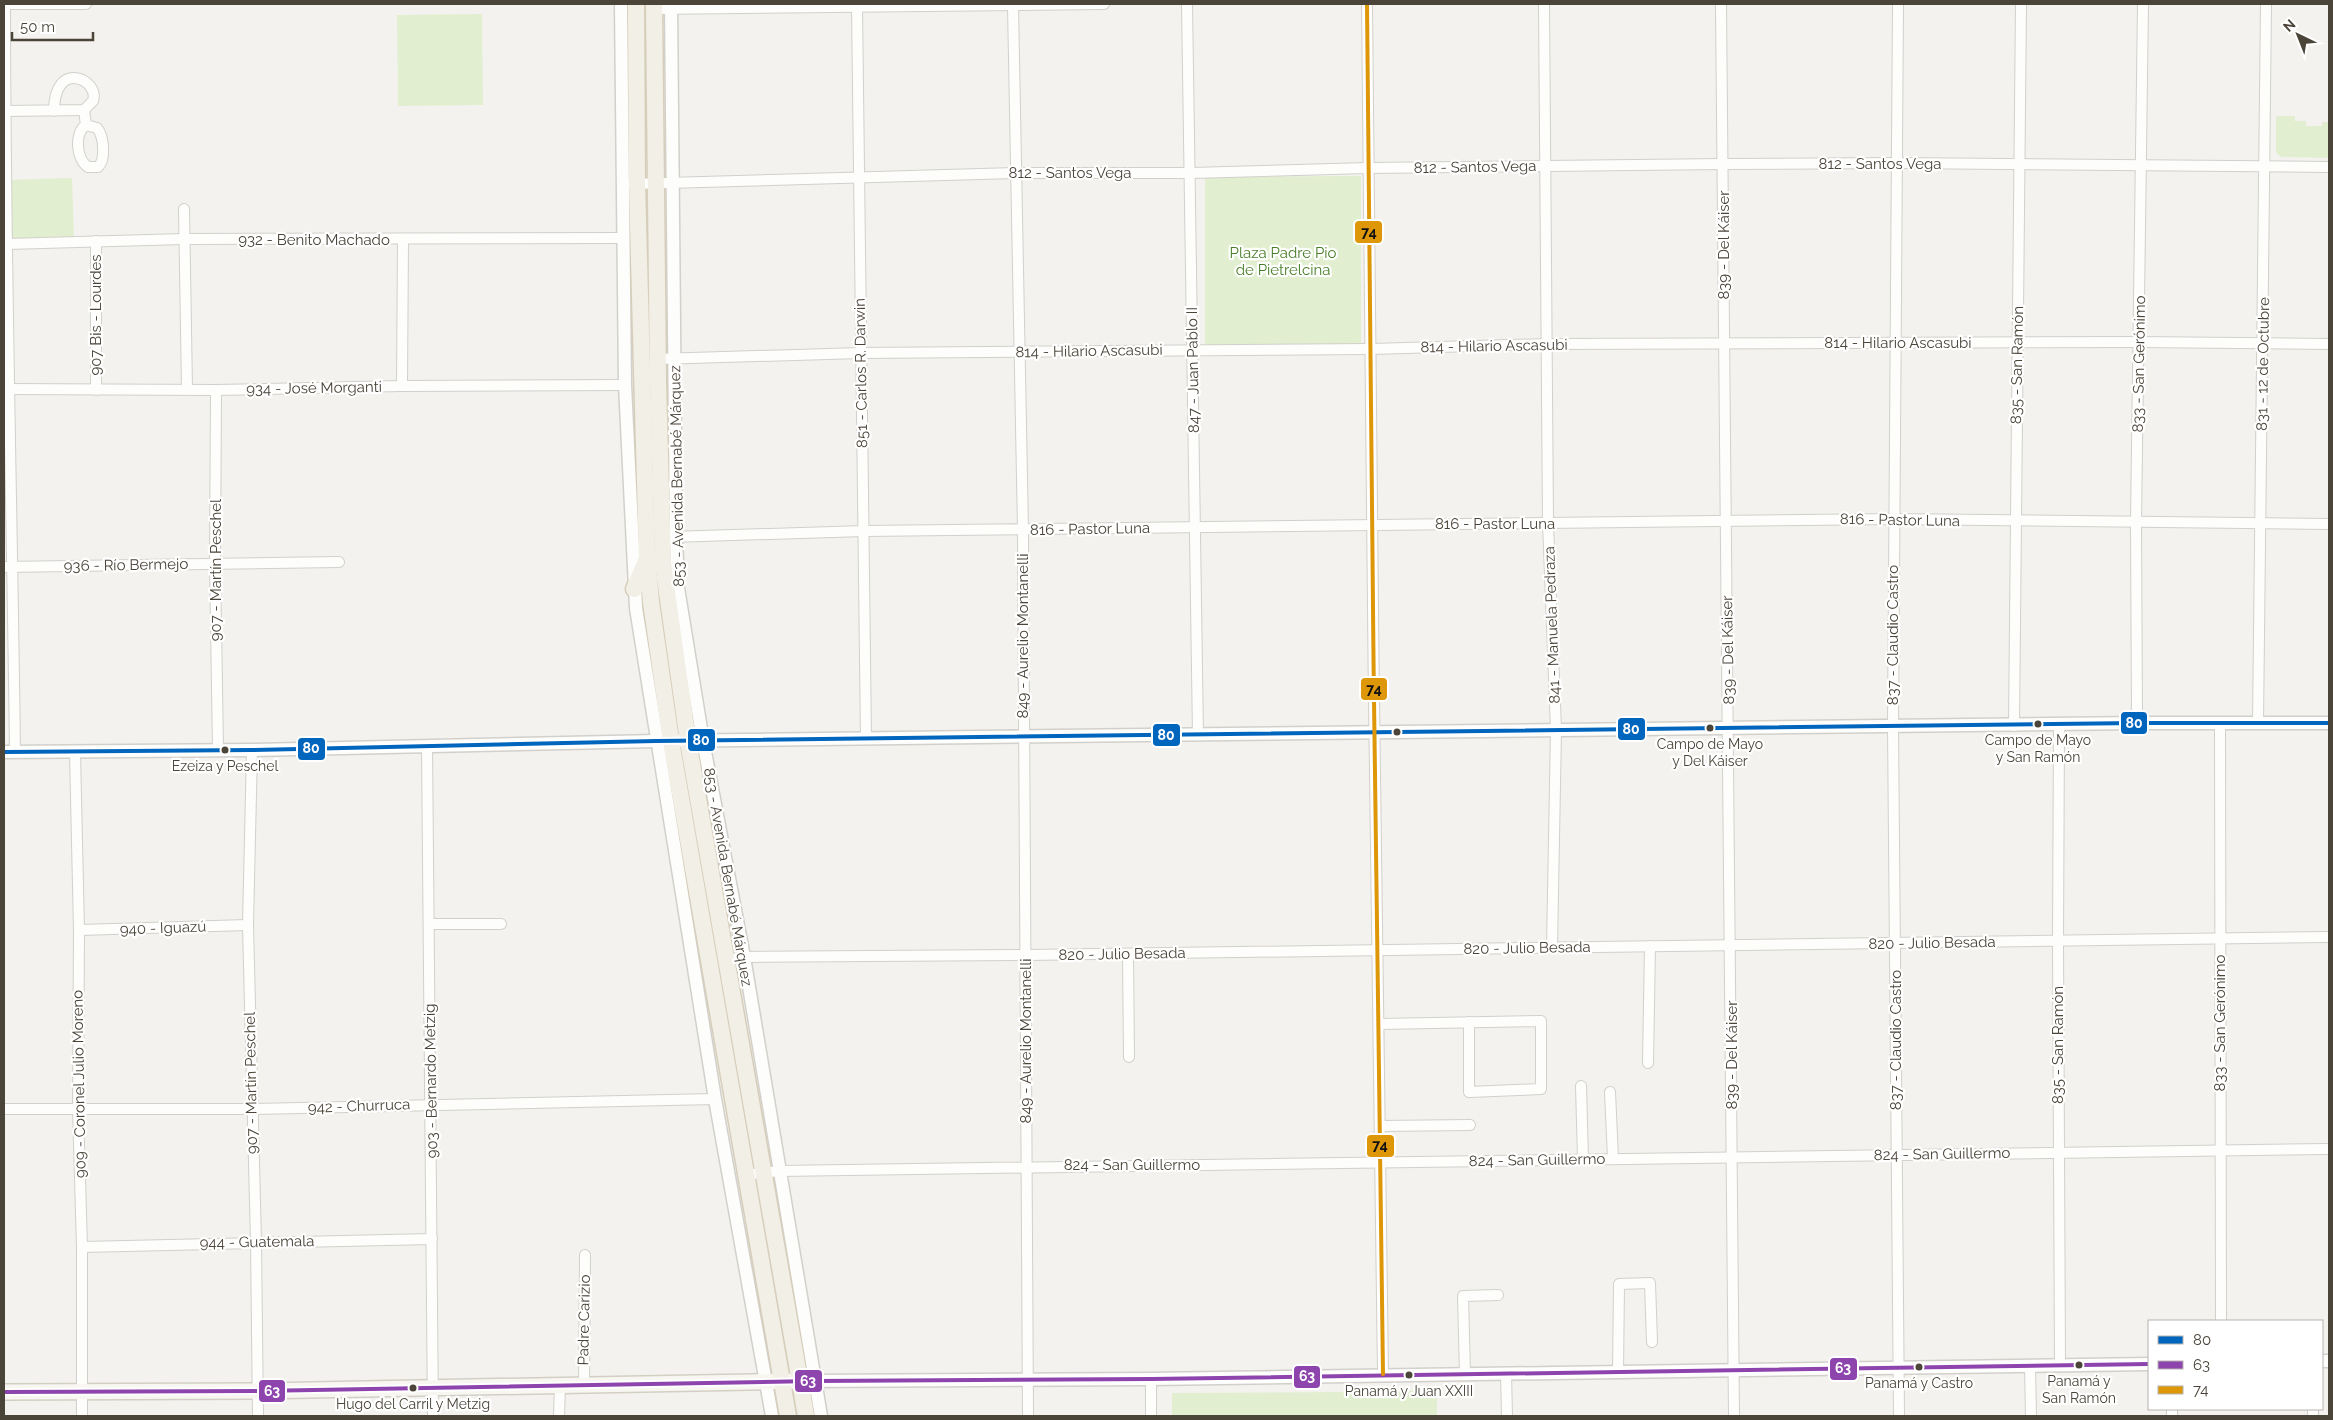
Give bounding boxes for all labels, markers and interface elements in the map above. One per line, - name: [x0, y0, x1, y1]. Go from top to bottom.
- scale bar: [12, 10, 94, 42]
- north arrow: [2273, 10, 2323, 60]
- text: N: [2280, 16, 2298, 35]
- text: 50 m: [20, 18, 55, 36]
- street label: 812 - Santos Vega: [1819, 155, 1941, 173]
- street label: 812 - Santos Vega: [1413, 157, 1537, 177]
- street label: 812 - Santos Vega: [1009, 164, 1131, 182]
- street label: 839 - Del Káiser: [1715, 190, 1733, 300]
- line badge: 74: [1354, 220, 1383, 244]
- text: 74: [1361, 224, 1377, 240]
- street label: 932 - Benito Machado: [238, 231, 390, 249]
- park label: Plaza Padre Pio de Pietrelcina: [1230, 244, 1337, 279]
- street label: 907 Bis - Lourdes: [87, 254, 105, 376]
- street label: 833 - San Gerónimo: [2129, 295, 2149, 433]
- street label: 831 - 12 de Octubre: [2253, 297, 2273, 431]
- street label: 851 - Carlos R. Darwin: [851, 298, 871, 448]
- street label: 835 - San Ramón: [2007, 306, 2027, 424]
- street label: 847 - Juan Pablo II: [1183, 307, 1203, 433]
- street label: 814 - Hilario Ascasubi: [1824, 334, 1972, 352]
- street label: 814 - Hilario Ascasubi: [1420, 336, 1568, 356]
- street label: 814 - Hilario Ascasubi: [1015, 341, 1163, 361]
- street label: 853 - Avenida Bernabé Márquez: [666, 365, 688, 587]
- street label: 934 - José Morganti: [246, 378, 382, 398]
- street label: 907 - Martín Peschel: [207, 498, 225, 641]
- street label: 816 - Pastor Luna: [1840, 510, 1960, 530]
- street label: 816 - Pastor Luna: [1435, 515, 1555, 533]
- street label: 816 - Pastor Luna: [1030, 519, 1150, 539]
- street label: 841 - Manuela Pedraza: [1540, 546, 1564, 704]
- street label: 849 - Aurelio Montanelli: [1014, 553, 1032, 719]
- street label: 936 - Río Bermejo: [64, 555, 188, 575]
- street label: 837 - Claudio Castro: [1884, 565, 1902, 705]
- street label: 839 - Del Káiser: [1718, 595, 1738, 705]
- line badge: 74: [1360, 677, 1388, 701]
- text: 74: [1366, 681, 1382, 697]
- line badge: 80: [2120, 711, 2148, 735]
- text: 80: [2125, 715, 2143, 731]
- line badge: 80: [1617, 717, 1646, 741]
- marker: Campo de Mayo y San Ramón: [2033, 719, 2043, 729]
- text: 80: [1622, 721, 1640, 737]
- line badge: 80: [1152, 723, 1181, 747]
- marker: Campo de Mayo y Del Káiser: [1705, 723, 1715, 733]
- text: 80: [1157, 727, 1175, 743]
- unlabelled marker: [1392, 727, 1402, 737]
- line badge: 80: [687, 728, 716, 752]
- text: 80: [692, 732, 710, 748]
- place label: Campo de Mayo y San Ramón: [1985, 732, 2091, 765]
- place label: Campo de Mayo y Del Káiser: [1657, 736, 1763, 769]
- line badge: 80: [297, 737, 326, 761]
- text: 80: [302, 740, 320, 756]
- marker: Ezeiza y Peschel: [220, 745, 230, 755]
- place label: Ezeiza y Peschel: [172, 758, 278, 774]
- street label: 853 - Avenida Bernabé Márquez: [700, 766, 756, 988]
- street label: 940 - Iguazú: [120, 917, 207, 939]
- street label: 820 - Julio Besada: [1868, 933, 1996, 953]
- street label: 820 - Julio Besada: [1463, 938, 1591, 958]
- street label: 820 - Julio Besada: [1058, 944, 1186, 964]
- street label: 833 - San Gerónimo: [2211, 954, 2229, 1091]
- street label: 849 - Aurelio Montanelli: [1017, 958, 1035, 1124]
- street label: 837 - Claudio Castro: [1887, 970, 1905, 1110]
- street label: 835 - San Ramón: [2049, 986, 2067, 1104]
- street label: 909 - Coronel Julio Moreno: [68, 990, 90, 1178]
- street label: 839 - Del Káiser: [1723, 1000, 1741, 1110]
- street label: 903 - Bernardo Metzig: [421, 1003, 441, 1159]
- street label: 907 - Martín Peschel: [241, 1011, 261, 1154]
- street label: 942 - Churruca: [307, 1095, 411, 1117]
- line badge: 74: [1366, 1134, 1395, 1158]
- text: 74: [1372, 1137, 1388, 1153]
- street label: 824 - San Guillermo: [1874, 1144, 2011, 1164]
- street label: 824 - San Guillermo: [1469, 1150, 1606, 1170]
- street label: 824 - San Guillermo: [1064, 1156, 1200, 1174]
- street label: 944 - Guatemala: [199, 1232, 315, 1252]
- street label: Padre Carizio: [574, 1274, 594, 1366]
- legend: [2148, 1320, 2323, 1410]
- text: 80: [2193, 1331, 2211, 1349]
- text: 63: [2193, 1356, 2210, 1374]
- line badge: 63: [1829, 1357, 1858, 1381]
- text: 63: [1835, 1360, 1851, 1376]
- marker: Panamá y San Ramón: [2074, 1360, 2084, 1370]
- marker: Panamá y Castro: [1914, 1362, 1924, 1372]
- line badge: 63: [1293, 1365, 1321, 1389]
- text: 63: [1299, 1368, 1315, 1384]
- line badge: 63: [794, 1369, 823, 1393]
- marker: Panamá y Juan XXIII: [1404, 1370, 1414, 1380]
- text: 63: [800, 1373, 816, 1389]
- place label: Panamá y San Ramón: [2042, 1373, 2116, 1406]
- place label: Panamá y Castro: [1865, 1375, 1973, 1391]
- line badge: 63: [258, 1379, 286, 1403]
- text: 74: [2193, 1381, 2208, 1399]
- text: 63: [264, 1383, 280, 1399]
- marker: Hugo del Carril y Metzig: [408, 1383, 418, 1393]
- place label: Panamá y Juan XXIII: [1345, 1383, 1473, 1399]
- place label: Hugo del Carril y Metzig: [336, 1396, 490, 1412]

